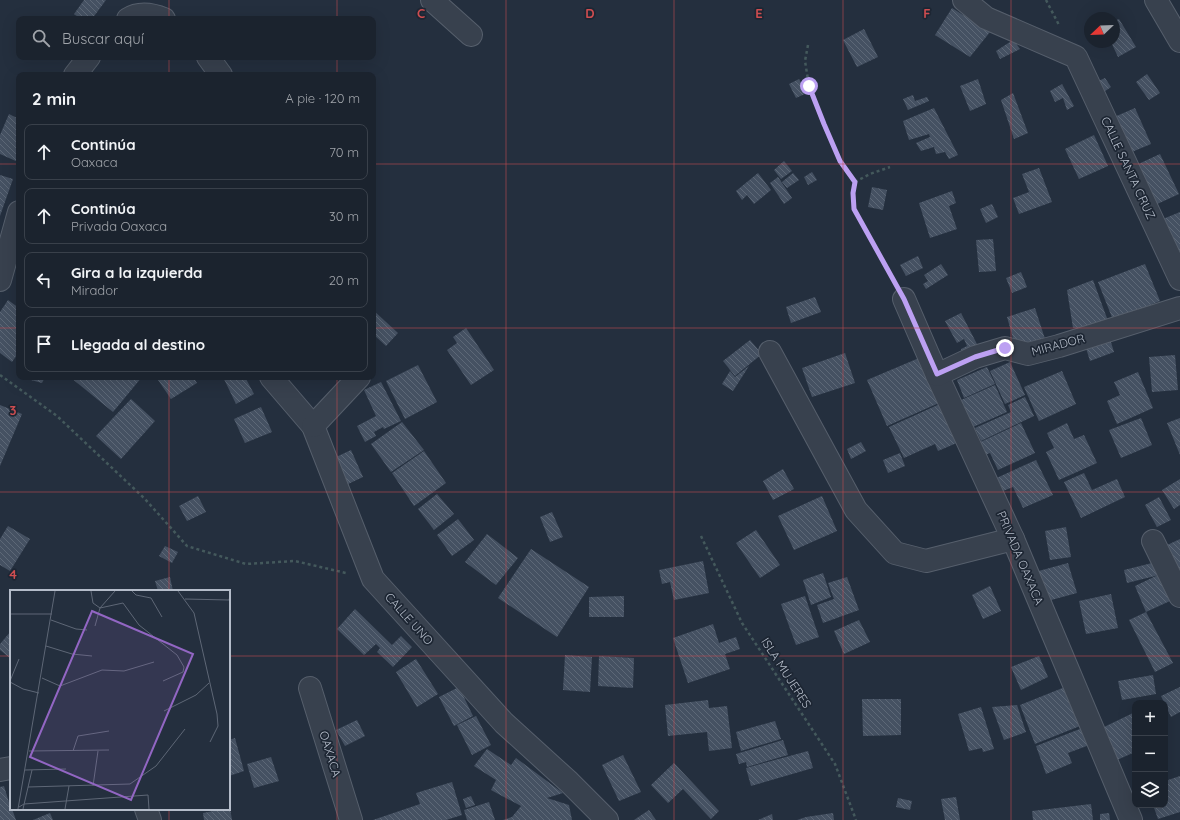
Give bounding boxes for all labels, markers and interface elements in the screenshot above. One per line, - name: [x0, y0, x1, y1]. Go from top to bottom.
- text: C: [417, 5, 425, 21]
- text: D: [585, 5, 595, 21]
- text: E: [755, 5, 763, 21]
- text: F: [923, 5, 931, 21]
- north arrow: [1084, 12, 1120, 48]
- search box: [16, 16, 376, 60]
- icon: search: [30, 27, 52, 49]
- text: Buscar aquí: [62, 29, 144, 48]
- route start: [800, 77, 818, 95]
- text: 2 min: [32, 88, 76, 109]
- text: A pie · 120 m: [285, 90, 360, 106]
- street label: CALLE SANTA CRUZ: [1098, 114, 1159, 222]
- text: Continúa: [71, 135, 136, 154]
- icon: ahead: [33, 141, 55, 163]
- text: 70 m: [329, 144, 359, 160]
- text: Oaxaca: [71, 154, 118, 170]
- text: Continúa: [71, 199, 136, 218]
- icon: ahead: [33, 205, 55, 227]
- text: 30 m: [329, 208, 359, 224]
- text: Privada Oaxaca: [71, 218, 167, 234]
- text: Gira a la izquierda: [71, 263, 203, 282]
- icon: left: [33, 269, 55, 291]
- text: 20 m: [329, 272, 359, 288]
- text: Mirador: [71, 282, 118, 298]
- street label: MIRADOR: [1030, 330, 1086, 359]
- icon: arrive: [33, 333, 55, 355]
- text: Llegada al destino: [71, 335, 205, 354]
- route end: [996, 339, 1014, 357]
- text: 3: [10, 402, 17, 418]
- street label: PRIVADA OAXACA: [994, 509, 1047, 607]
- text: 4: [9, 566, 17, 582]
- inset map: [10, 590, 230, 810]
- street label: CALLE UNO: [382, 590, 437, 648]
- street label: ISLA MUJERES: [758, 635, 815, 711]
- map controls: [1132, 700, 1168, 808]
- button: +: [1132, 700, 1168, 736]
- street label: OAXACA: [316, 729, 345, 779]
- button: −: [1132, 736, 1168, 772]
- button: layers: [1132, 772, 1168, 808]

